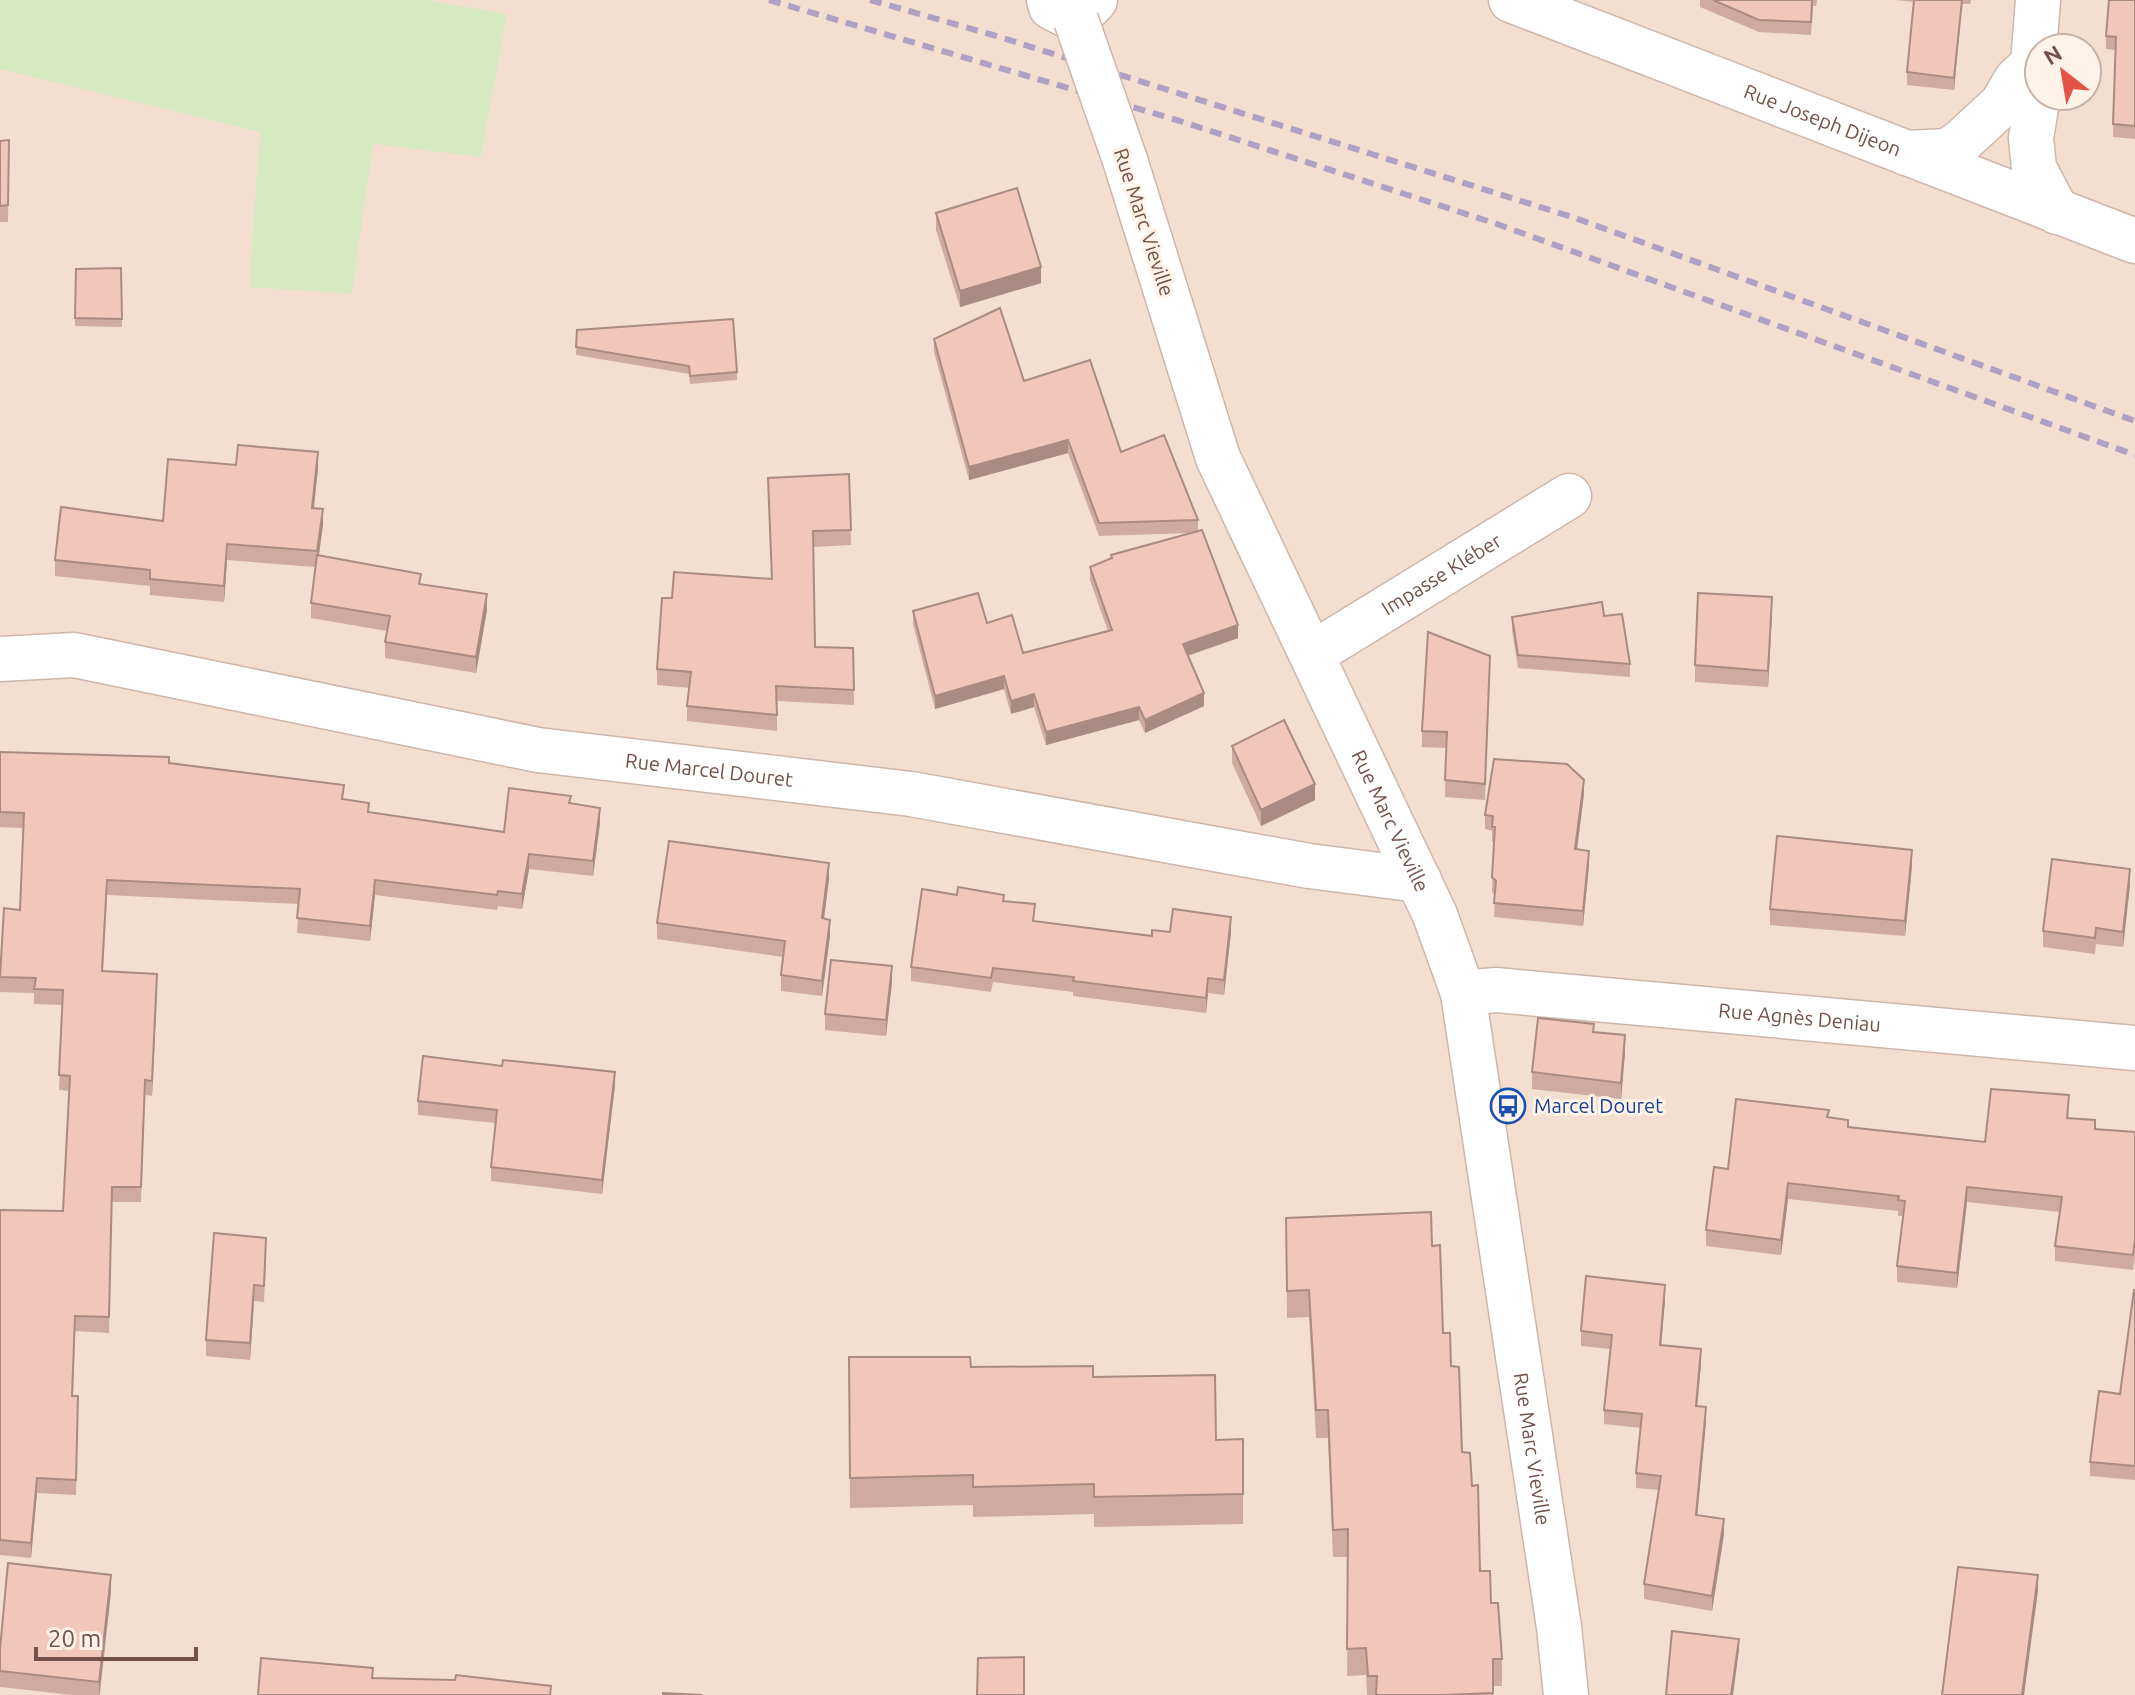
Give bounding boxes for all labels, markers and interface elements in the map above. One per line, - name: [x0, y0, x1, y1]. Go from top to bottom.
- north arrow: [2023, 32, 2103, 112]
- text: N: [2039, 39, 2066, 69]
- street label: Rue Joseph Dijeon: [1741, 79, 1905, 161]
- street label: Rue Marc Vieville: [1110, 145, 1179, 299]
- street label: Impasse Kléber: [1377, 528, 1506, 619]
- street label: Rue Marc Vieville: [1347, 746, 1434, 895]
- street label: Rue Marcel Douret: [624, 748, 794, 791]
- street label: Rue Agnès Deniau: [1717, 998, 1882, 1036]
- bus stop icon: Marcel Douret: [1489, 1087, 1527, 1125]
- place label: Marcel Douret: [1534, 1094, 1663, 1117]
- street label: Rue Marc Vieville: [1510, 1371, 1555, 1527]
- scale bar: [36, 1611, 196, 1661]
- text: 20 m: [48, 1625, 101, 1652]

